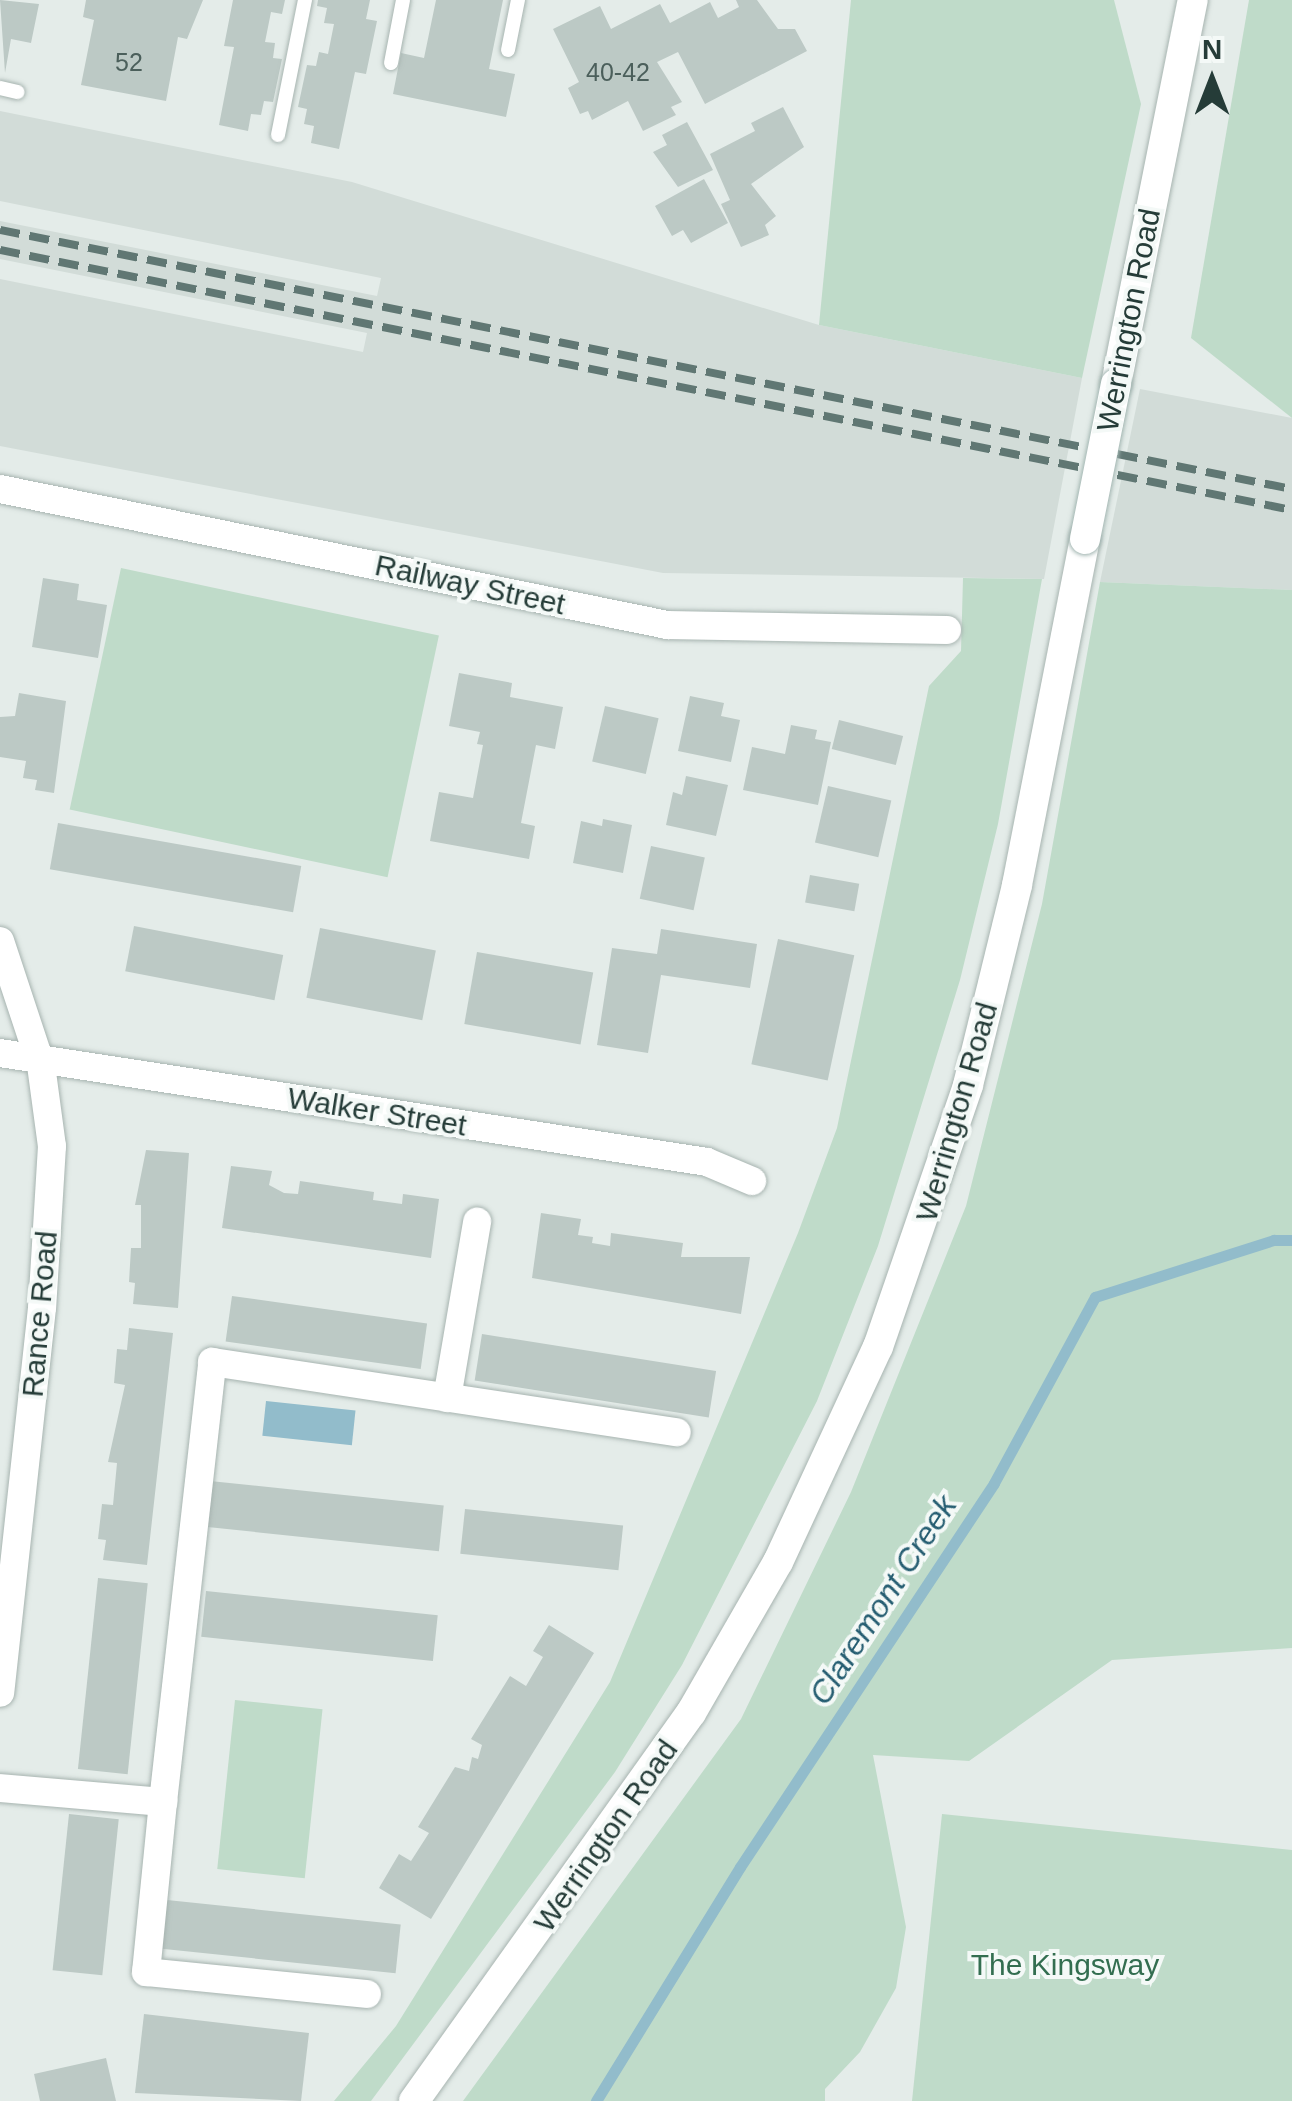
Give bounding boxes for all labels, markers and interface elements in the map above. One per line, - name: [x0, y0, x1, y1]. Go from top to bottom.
- north arrow: [1162, 30, 1262, 130]
- text: N: [1202, 34, 1222, 65]
- house number: 52: [115, 47, 143, 77]
- house number: 40-42: [586, 57, 650, 87]
- street label: Werrington Road: [1090, 206, 1168, 434]
- street label: Railway Street: [372, 547, 568, 623]
- street label: Werrington Road: [909, 998, 1005, 1226]
- street label: Walker Street: [285, 1080, 469, 1144]
- street label: Rance Road: [15, 1229, 65, 1399]
- water label: Claremont Creek: [801, 1488, 965, 1712]
- street label: Werrington Road: [526, 1733, 686, 1939]
- park label: The Kingsway: [971, 1947, 1159, 1983]

